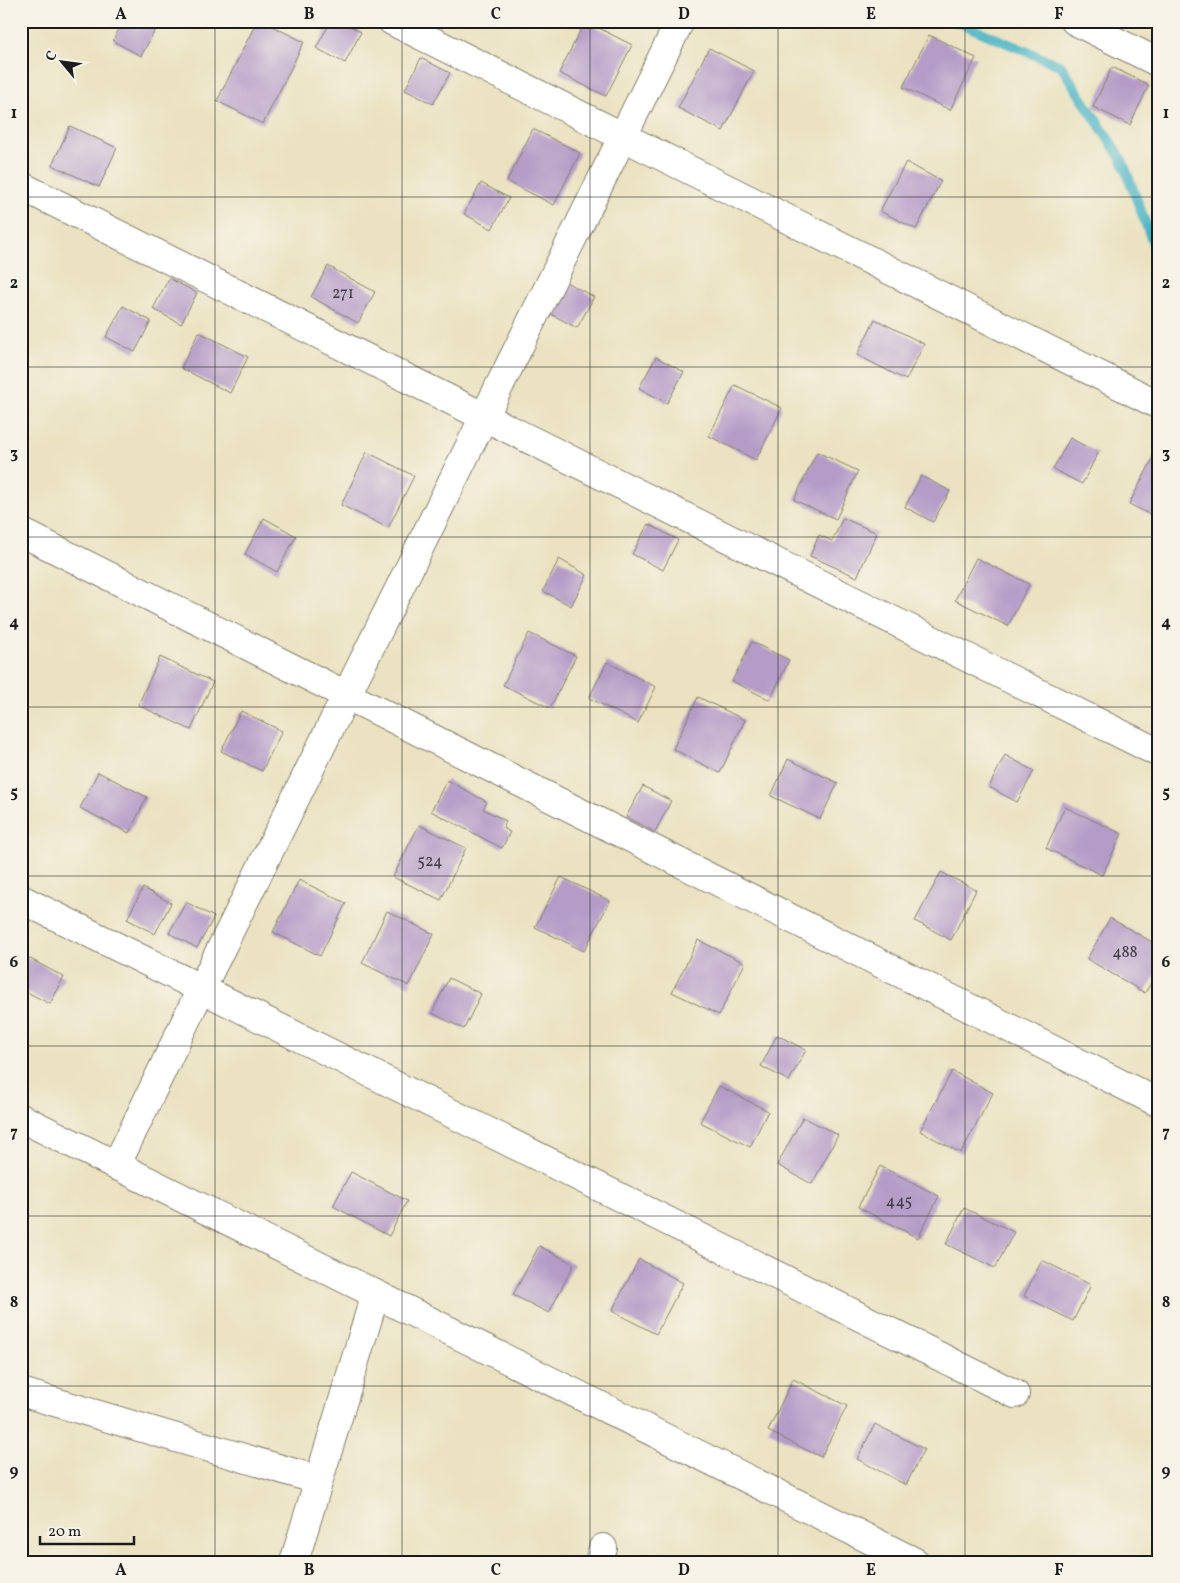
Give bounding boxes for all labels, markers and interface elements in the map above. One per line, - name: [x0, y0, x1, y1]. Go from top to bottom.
- text: A: [115, 4, 127, 26]
- text: B: [304, 4, 315, 26]
- text: C: [491, 4, 501, 26]
- text: D: [678, 4, 690, 26]
- text: E: [866, 4, 876, 26]
- text: F: [1054, 4, 1064, 26]
- north arrow: [38, 38, 88, 88]
- text: С: [41, 48, 62, 65]
- text: 1: [11, 103, 17, 125]
- text: 1: [1163, 103, 1169, 125]
- text: 2: [10, 273, 18, 295]
- text: 2: [1162, 273, 1170, 295]
- house number: 271: [332, 283, 354, 305]
- text: 3: [10, 443, 18, 465]
- text: 3: [1162, 443, 1170, 465]
- text: 4: [9, 612, 19, 634]
- text: 4: [1161, 612, 1171, 634]
- text: 5: [10, 782, 18, 804]
- text: 5: [1162, 782, 1170, 804]
- house number: 524: [417, 851, 443, 873]
- house number: 488: [1112, 942, 1138, 964]
- text: 6: [10, 952, 19, 974]
- text: 6: [1162, 952, 1171, 974]
- text: 7: [10, 1122, 18, 1144]
- text: 7: [1162, 1122, 1170, 1144]
- house number: 445: [886, 1191, 912, 1213]
- text: 8: [10, 1292, 18, 1314]
- text: 8: [1162, 1292, 1170, 1314]
- text: 9: [10, 1461, 19, 1483]
- text: 9: [1162, 1461, 1171, 1483]
- scale bar: [40, 1513, 134, 1545]
- text: 20 m: [48, 1522, 81, 1543]
- text: A: [115, 1560, 127, 1582]
- text: B: [304, 1560, 315, 1582]
- text: C: [491, 1560, 501, 1582]
- text: D: [678, 1560, 690, 1582]
- text: E: [866, 1560, 876, 1582]
- text: F: [1054, 1560, 1064, 1582]

